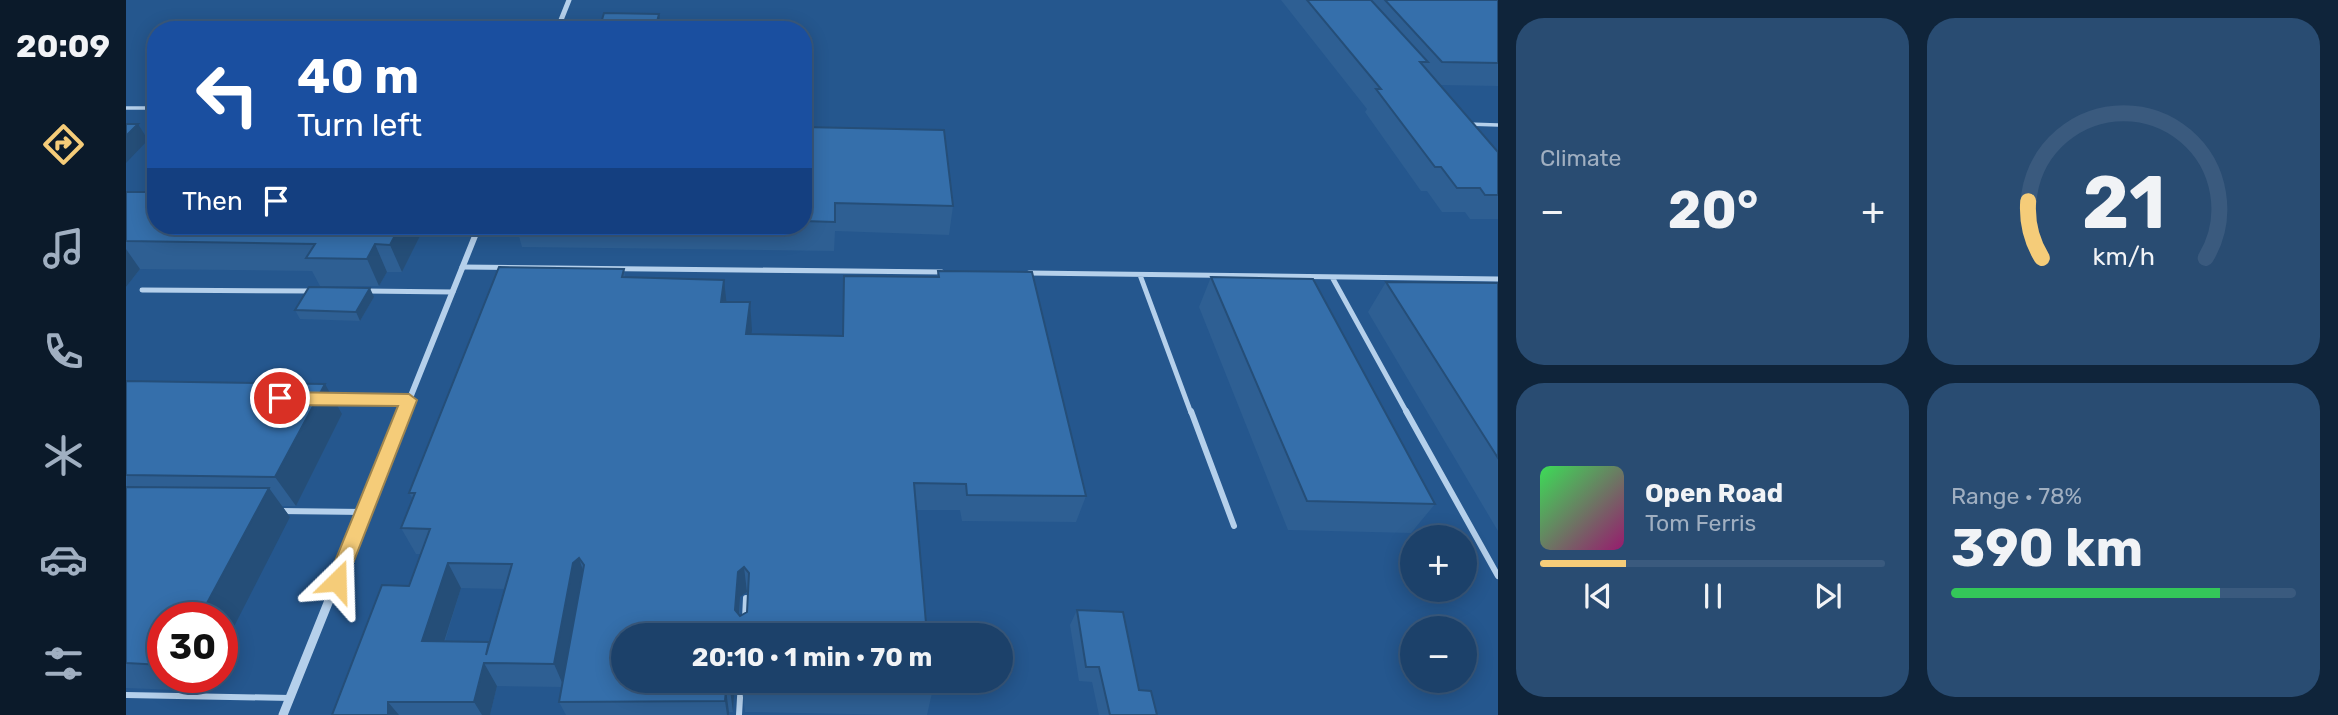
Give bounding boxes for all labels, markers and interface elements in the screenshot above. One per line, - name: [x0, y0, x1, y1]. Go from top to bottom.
- text: 20:09: [16, 27, 110, 65]
- text: 40 m: [297, 47, 419, 105]
- icon: left: [182, 49, 273, 140]
- text: Turn left: [297, 106, 422, 144]
- icon: directions: [39, 120, 88, 169]
- text: Climate: [1540, 144, 1621, 172]
- text: 21: [2082, 160, 2165, 246]
- text: 20°: [1668, 179, 1758, 241]
- icon: arrive: [257, 182, 295, 220]
- text: Then: [182, 186, 243, 217]
- text: −: [1540, 188, 1565, 234]
- text: +: [1861, 188, 1885, 234]
- icon: music: [39, 224, 88, 273]
- text: km/h: [2092, 241, 2155, 270]
- icon: phone: [39, 327, 88, 376]
- pin: [250, 368, 310, 428]
- icon: arrive: [261, 379, 299, 417]
- icon: climate: [39, 431, 88, 480]
- text: Open Road: [1645, 478, 1783, 509]
- text: Range · 78%: [1951, 482, 2082, 510]
- text: Tom Ferris: [1645, 509, 1756, 537]
- text: 390 km: [1951, 517, 2143, 579]
- map controls: [1400, 525, 1477, 693]
- button: +: [1400, 525, 1477, 602]
- icon: car: [39, 535, 88, 584]
- position arrow: [300, 544, 374, 618]
- icon: previous: [1579, 577, 1617, 615]
- icon: pause: [1694, 577, 1732, 615]
- icon: next: [1809, 577, 1847, 615]
- speed limit sign: 30: [147, 602, 238, 693]
- button: −: [1400, 616, 1477, 693]
- icon: filters: [39, 639, 88, 688]
- text: 20:10 · 1 min · 70 m: [692, 642, 932, 673]

